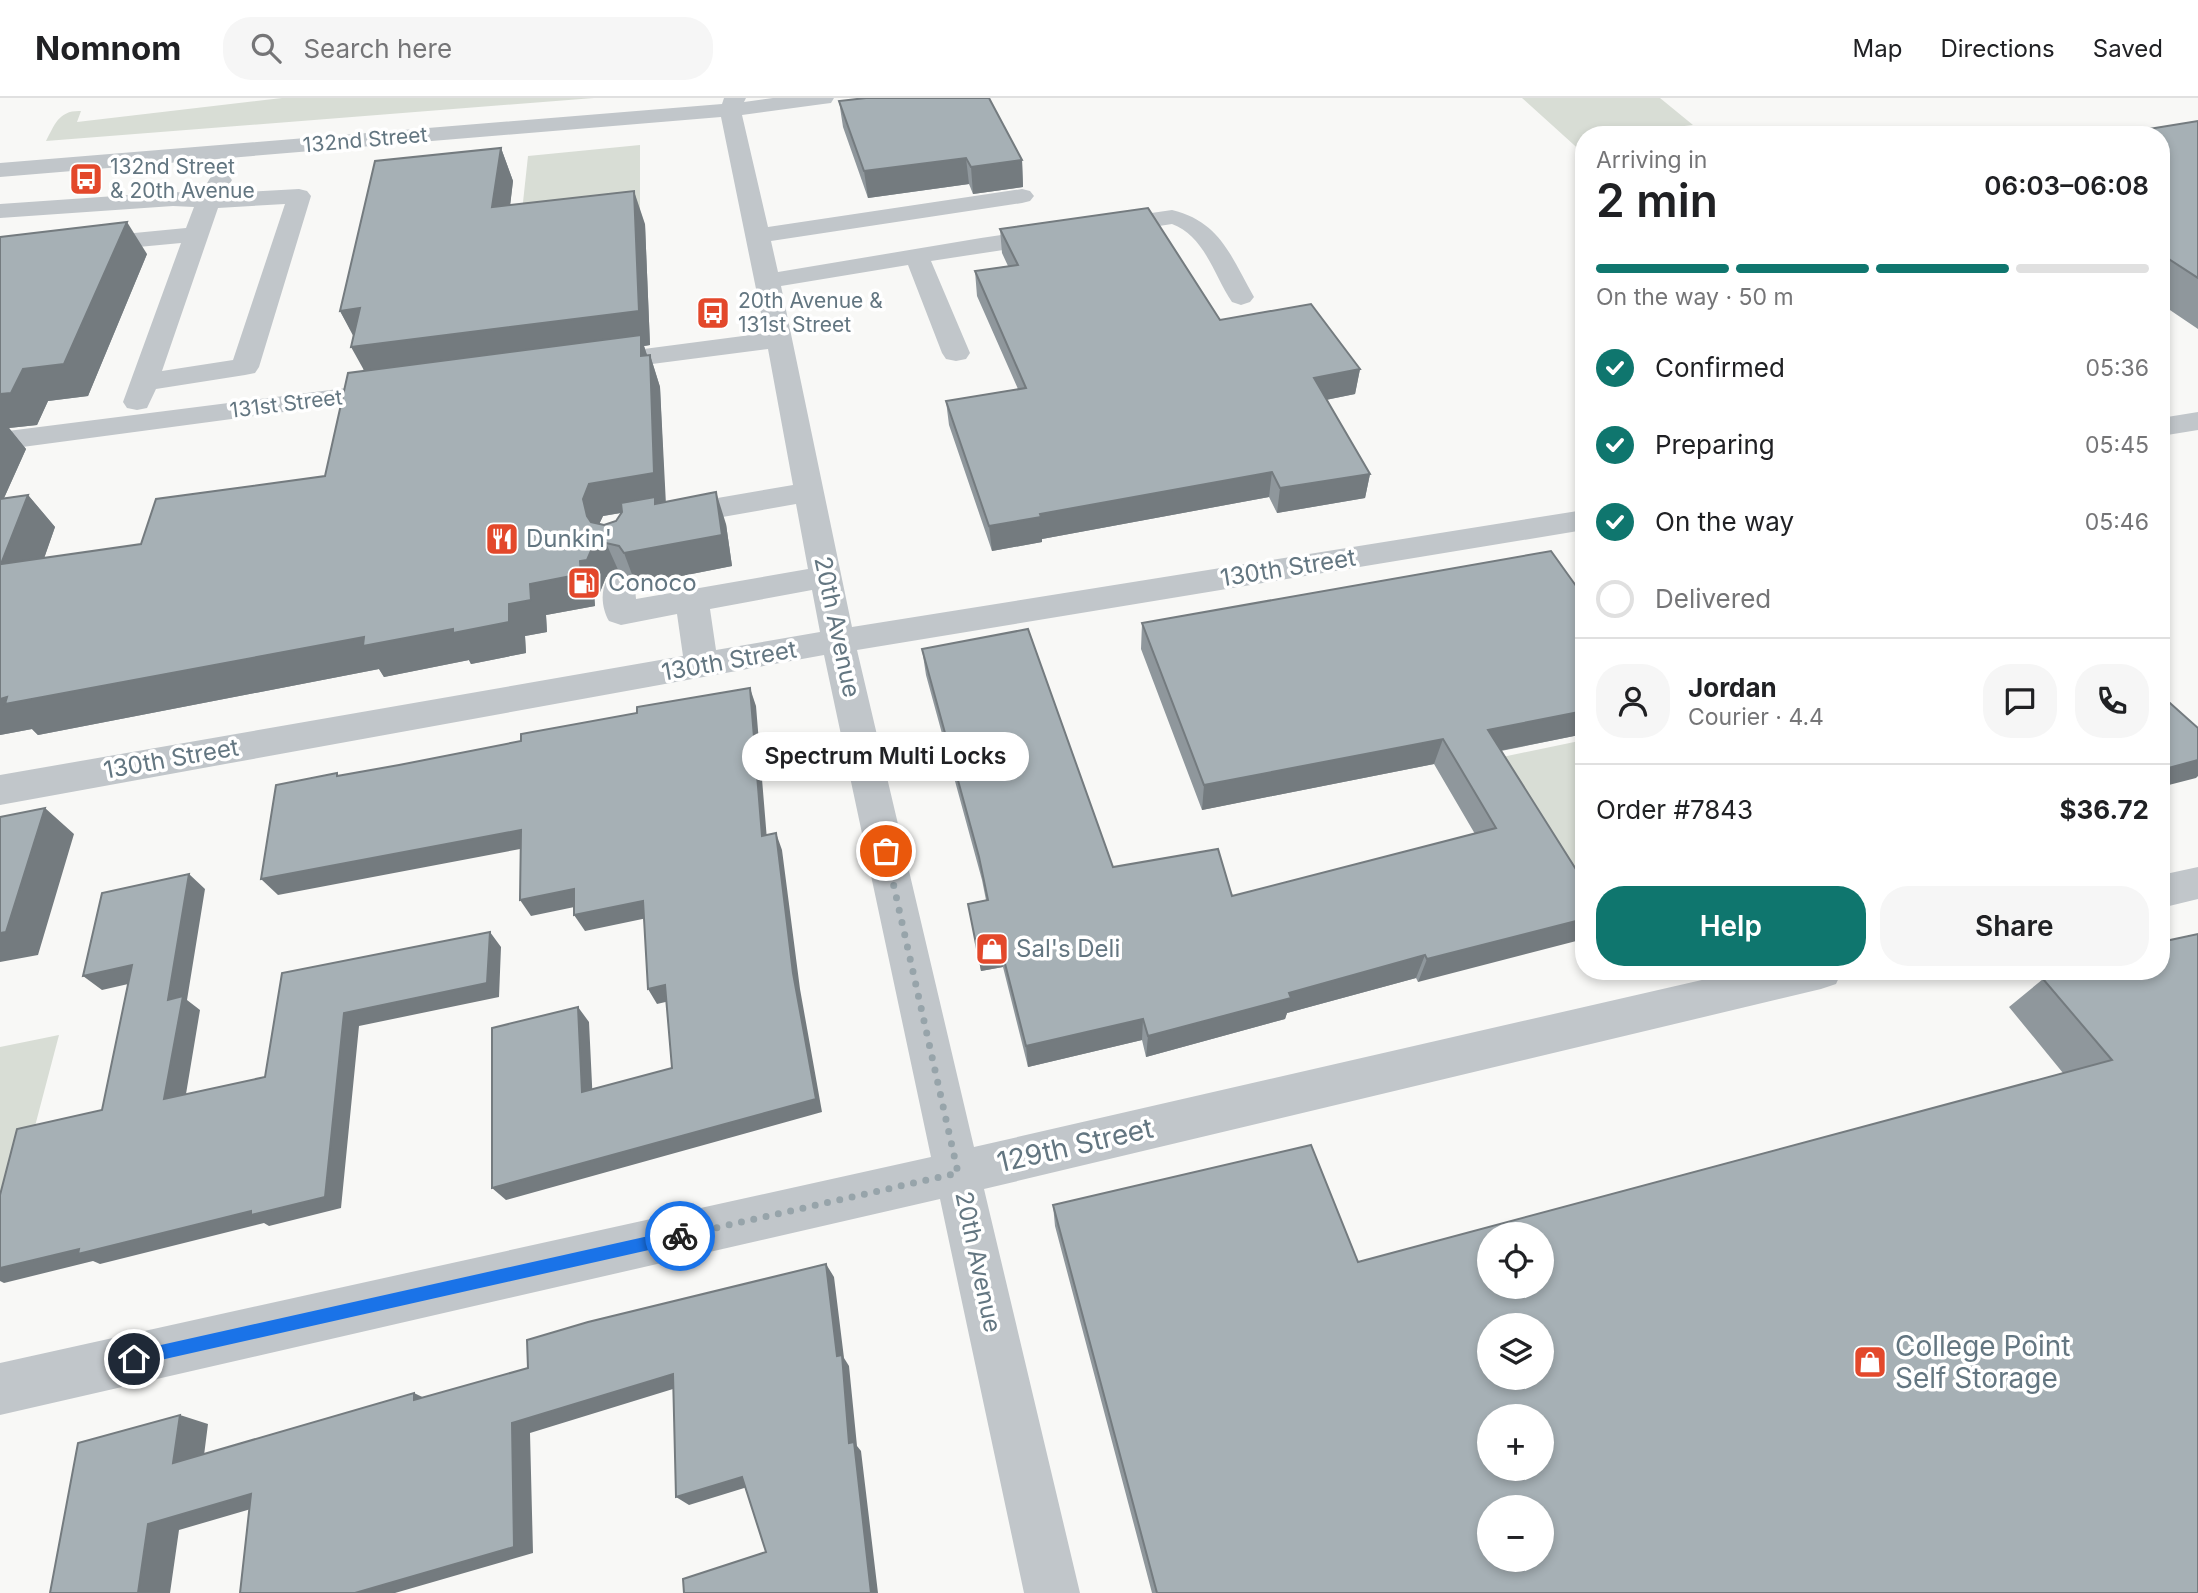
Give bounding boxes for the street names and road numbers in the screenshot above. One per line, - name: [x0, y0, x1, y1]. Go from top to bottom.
- street label: 132nd Street: [302, 122, 428, 157]
- street label: 131st Street: [228, 384, 344, 423]
- street label: 130th Street: [1218, 542, 1358, 593]
- street label: 20th Avenue: [808, 554, 867, 700]
- street label: 130th Street: [659, 634, 799, 687]
- street label: 130th Street: [101, 732, 241, 785]
- street label: 129th Street: [994, 1111, 1156, 1179]
- street label: 20th Avenue: [949, 1189, 1008, 1335]

